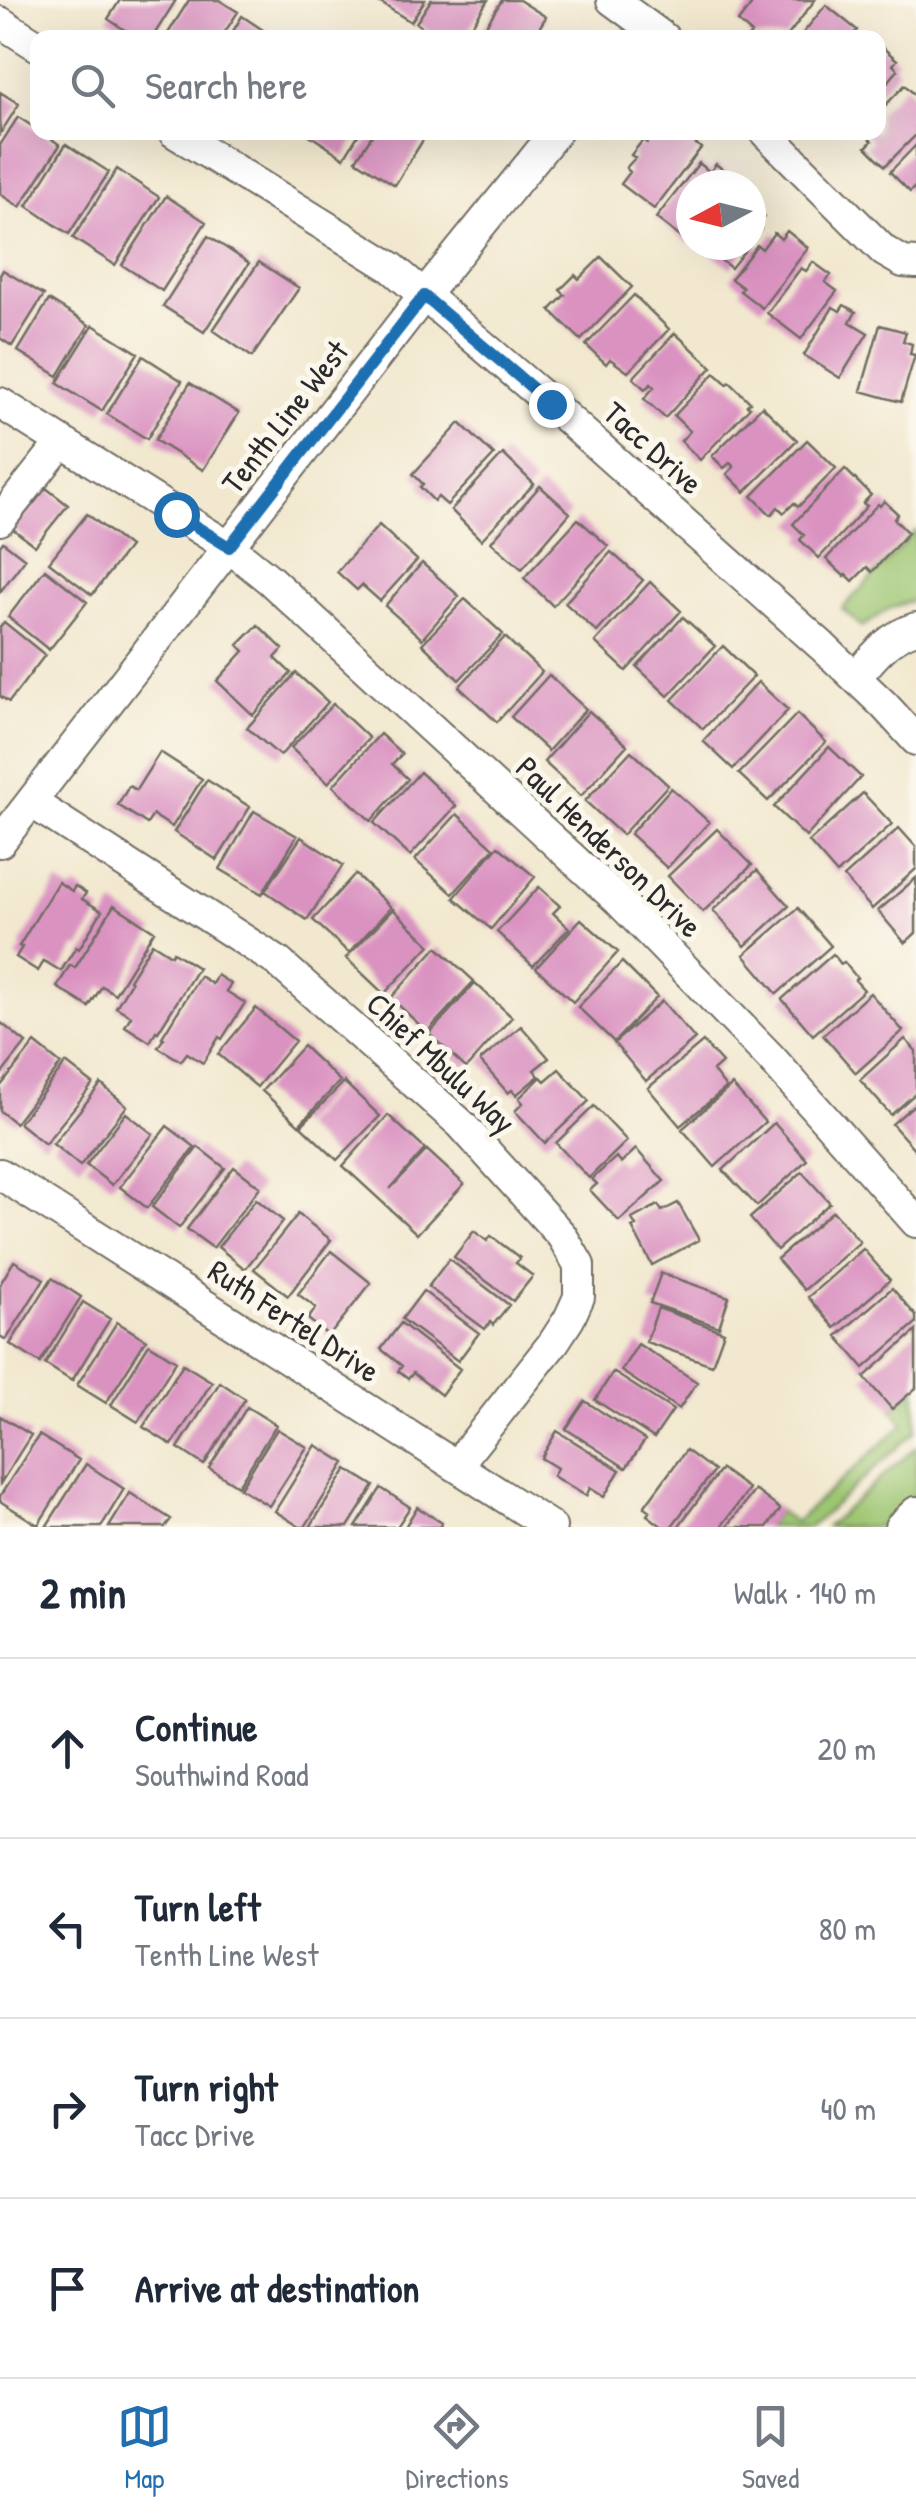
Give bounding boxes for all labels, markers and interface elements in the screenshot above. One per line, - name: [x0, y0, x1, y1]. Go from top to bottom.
- search box: [30, 30, 886, 140]
- icon: search: [65, 58, 120, 113]
- text: Search here: [145, 59, 307, 111]
- north arrow: [676, 170, 766, 260]
- street label: Tenth Line West: [211, 330, 359, 502]
- route end: [529, 382, 575, 428]
- street label: Tacc Drive: [594, 392, 712, 504]
- route start: [154, 492, 200, 538]
- street label: Paul Henderson Drive: [507, 747, 712, 947]
- street label: Chief Mbulu Way: [357, 982, 525, 1143]
- street label: Ruth Fertel Drive: [200, 1249, 388, 1392]
- text: 2 min: [40, 1564, 126, 1621]
- text: Walk · 140 m: [734, 1571, 876, 1614]
- text: Continue: [135, 1701, 257, 1753]
- icon: ahead: [40, 1721, 95, 1776]
- text: 20 m: [818, 1727, 876, 1770]
- text: Southwind Road: [135, 1753, 309, 1796]
- text: Turn left: [135, 1881, 260, 1933]
- icon: left: [40, 1901, 95, 1956]
- text: 80 m: [819, 1907, 876, 1950]
- text: Tenth Line West: [135, 1933, 318, 1976]
- text: Turn right: [135, 2061, 278, 2113]
- icon: right: [40, 2081, 95, 2136]
- text: 40 m: [821, 2087, 876, 2130]
- text: Tacc Drive: [135, 2113, 255, 2156]
- icon: arrive: [40, 2261, 95, 2316]
- text: Arrive at destination: [135, 2262, 419, 2314]
- tab: Map: [117, 2399, 172, 2497]
- tab: Directions: [405, 2399, 508, 2497]
- tab: Saved: [742, 2399, 799, 2497]

